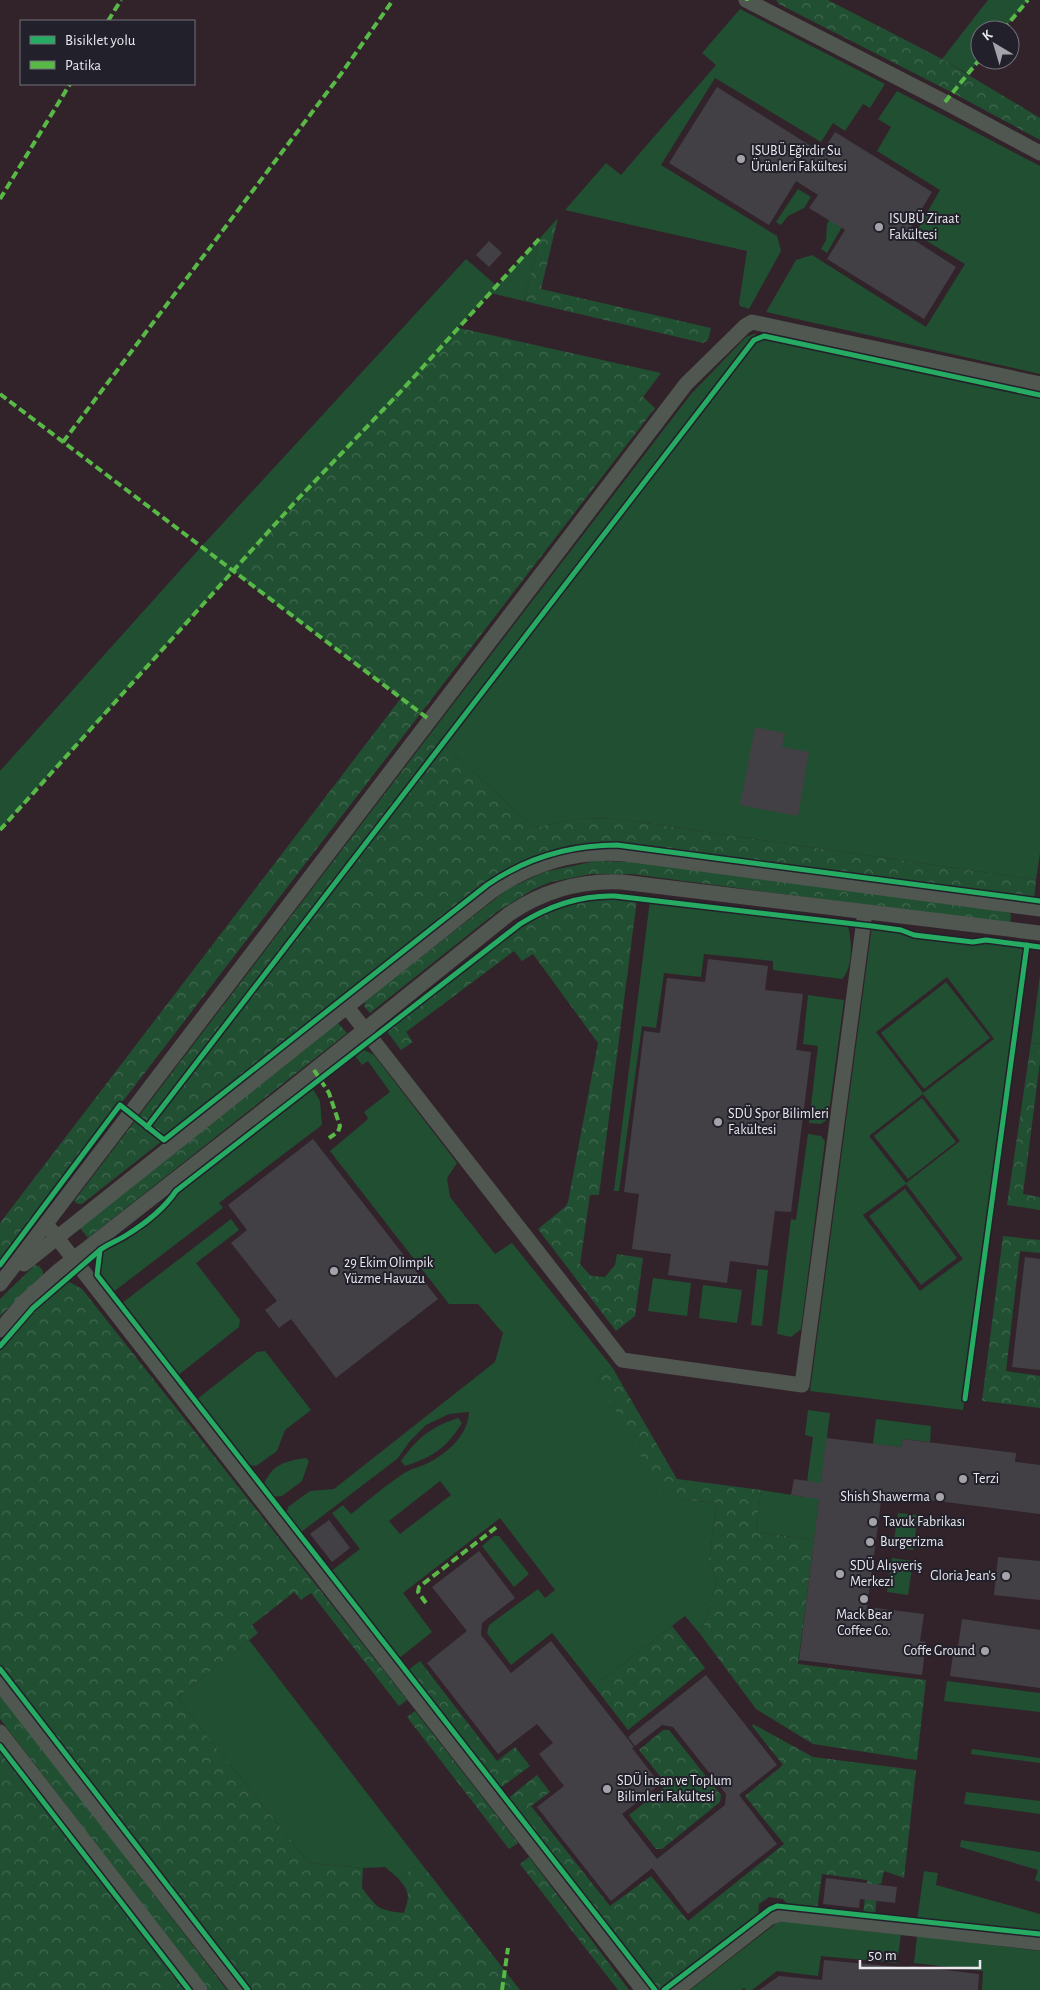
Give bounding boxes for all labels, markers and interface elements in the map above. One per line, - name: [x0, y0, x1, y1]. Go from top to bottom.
- legend: [20, 20, 195, 85]
- north arrow: [970, 20, 1020, 70]
- text: K: [980, 27, 996, 44]
- text: Bisiklet yolu: [65, 33, 136, 48]
- text: Patika: [65, 58, 101, 73]
- place label: ISUBÜ Eğirdir Su Ürünleri Fakültesi: [751, 141, 847, 174]
- marker: ISUBÜ Eğirdir Su Ürünleri Fakültesi: [735, 153, 747, 165]
- place label: ISUBÜ Ziraat Fakültesi: [889, 209, 960, 242]
- marker: ISUBÜ Ziraat Fakültesi: [873, 221, 885, 233]
- place label: SDÜ Spor Bilimleri Fakültesi: [728, 1104, 829, 1137]
- marker: SDÜ Spor Bilimleri Fakültesi: [712, 1116, 724, 1128]
- place label: 29 Ekim Olimpik Yüzme Havuzu: [344, 1256, 434, 1286]
- marker: 29 Ekim Olimpik Yüzme Havuzu: [328, 1265, 340, 1277]
- place label: Terzi: [973, 1472, 999, 1486]
- marker: Terzi: [957, 1473, 969, 1485]
- place label: Shish Shawerma: [840, 1490, 931, 1504]
- marker: Shish Shawerma: [934, 1491, 946, 1503]
- place label: Tavuk Fabrikası: [883, 1515, 965, 1529]
- marker: Tavuk Fabrikası: [867, 1516, 879, 1528]
- place label: Burgerizma: [880, 1535, 944, 1549]
- marker: Burgerizma: [864, 1536, 876, 1548]
- place label: SDÜ Alışveriş Merkezi: [850, 1556, 922, 1589]
- marker: SDÜ Alışveriş Merkezi: [834, 1568, 846, 1580]
- place label: Gloria Jean's: [930, 1569, 996, 1583]
- marker: Gloria Jean's: [1000, 1570, 1012, 1582]
- marker: Mack Bear Coffee Co.: [858, 1593, 870, 1605]
- place label: Mack Bear Coffee Co.: [836, 1608, 893, 1638]
- place label: Coffe Ground: [903, 1644, 975, 1658]
- marker: Coffe Ground: [979, 1645, 991, 1657]
- place label: SDÜ İnsan ve Toplum Bilimleri Fakültesi: [617, 1771, 732, 1804]
- marker: SDÜ İnsan ve Toplum Bilimleri Fakültesi: [601, 1783, 613, 1795]
- scale bar: [860, 1938, 980, 1970]
- text: 50 m: [868, 1948, 897, 1963]

